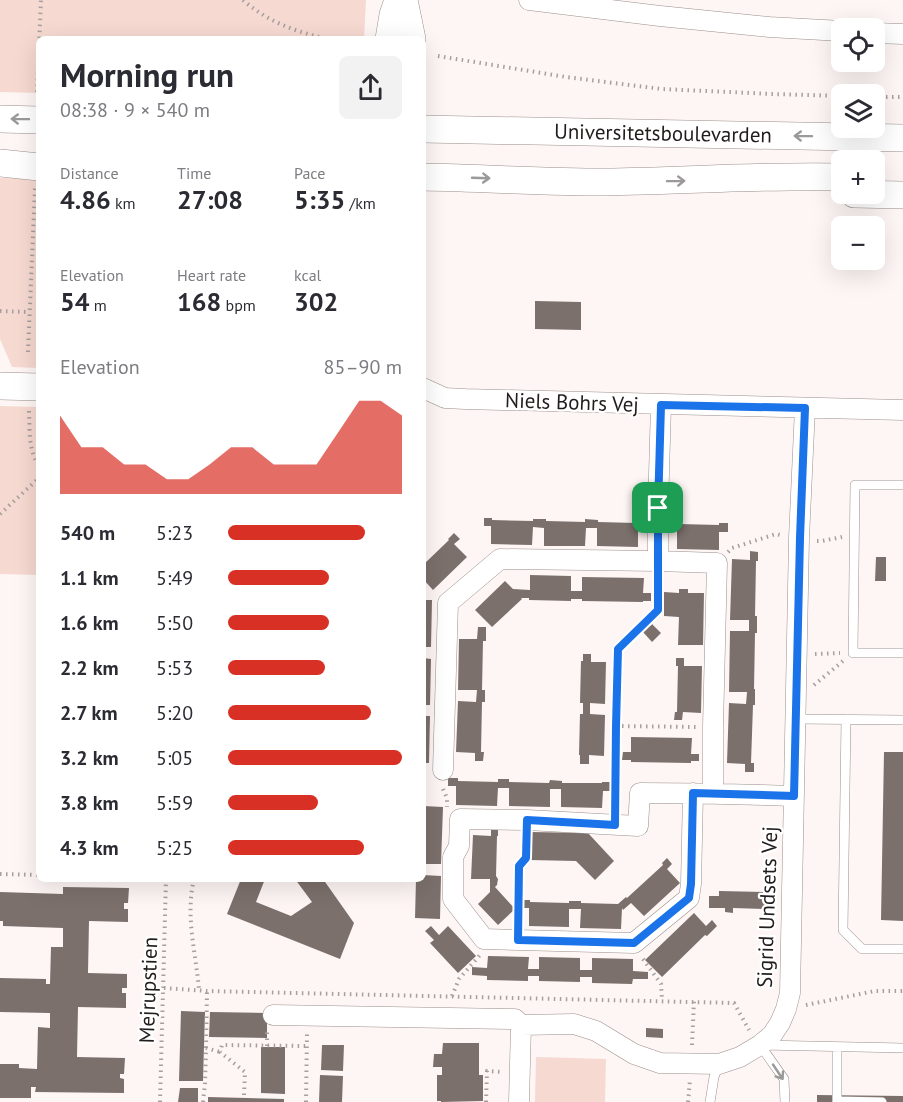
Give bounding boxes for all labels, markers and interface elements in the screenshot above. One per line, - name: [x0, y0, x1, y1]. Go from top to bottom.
- map controls: [831, 18, 885, 270]
- button: locate: [831, 18, 885, 72]
- text: Morning run: [60, 53, 234, 96]
- button: share: [339, 56, 402, 119]
- button: layers: [831, 84, 885, 138]
- text: 08:38 · 9 × 540 m: [60, 97, 210, 123]
- one-way arrow: [10, 113, 30, 125]
- street label: Universitetsboulevarden: [554, 118, 772, 148]
- one-way arrow: [793, 130, 813, 142]
- button: +: [831, 150, 885, 204]
- text: Distance: [60, 163, 119, 183]
- text: Time: [177, 163, 211, 183]
- text: Pace: [294, 163, 325, 183]
- one-way arrow: [471, 173, 491, 184]
- one-way arrow: [666, 175, 686, 186]
- text: 4.86: [60, 183, 111, 216]
- text: 27:08: [177, 183, 243, 216]
- text: 5:35: [294, 183, 345, 216]
- text: km: [111, 193, 136, 213]
- text: /km: [345, 193, 376, 213]
- button: −: [831, 216, 885, 270]
- text: Elevation: [60, 265, 124, 285]
- text: Heart rate: [177, 265, 246, 285]
- text: kcal: [294, 265, 321, 285]
- text: 54: [60, 285, 89, 318]
- text: 168: [177, 285, 221, 318]
- text: 302: [294, 285, 338, 318]
- text: m: [89, 295, 107, 315]
- text: bpm: [221, 295, 256, 315]
- text: Elevation: [60, 354, 140, 380]
- text: 85–90 m: [324, 354, 402, 380]
- street label: Niels Bohrs Vej: [505, 386, 639, 418]
- pin: [632, 482, 683, 533]
- icon: arrive: [641, 491, 674, 524]
- text: 540 m: [60, 520, 115, 546]
- text: 5:23: [156, 520, 193, 546]
- text: 1.1 km: [60, 565, 119, 591]
- text: 5:49: [156, 565, 193, 591]
- text: 1.6 km: [60, 610, 119, 636]
- text: 5:50: [156, 610, 193, 636]
- text: 2.2 km: [60, 655, 119, 681]
- text: 5:53: [156, 655, 193, 681]
- text: 2.7 km: [60, 700, 118, 726]
- text: 5:20: [156, 700, 193, 726]
- text: 3.2 km: [60, 745, 119, 771]
- text: 5:05: [156, 745, 193, 771]
- text: 3.8 km: [60, 790, 119, 816]
- text: 5:59: [156, 790, 193, 816]
- street label: Sigrid Undsets Vej: [751, 826, 783, 988]
- text: 4.3 km: [60, 835, 119, 861]
- text: 5:25: [156, 835, 193, 861]
- street label: Mejrupstien: [133, 936, 163, 1044]
- one-way arrow: [772, 1063, 784, 1079]

